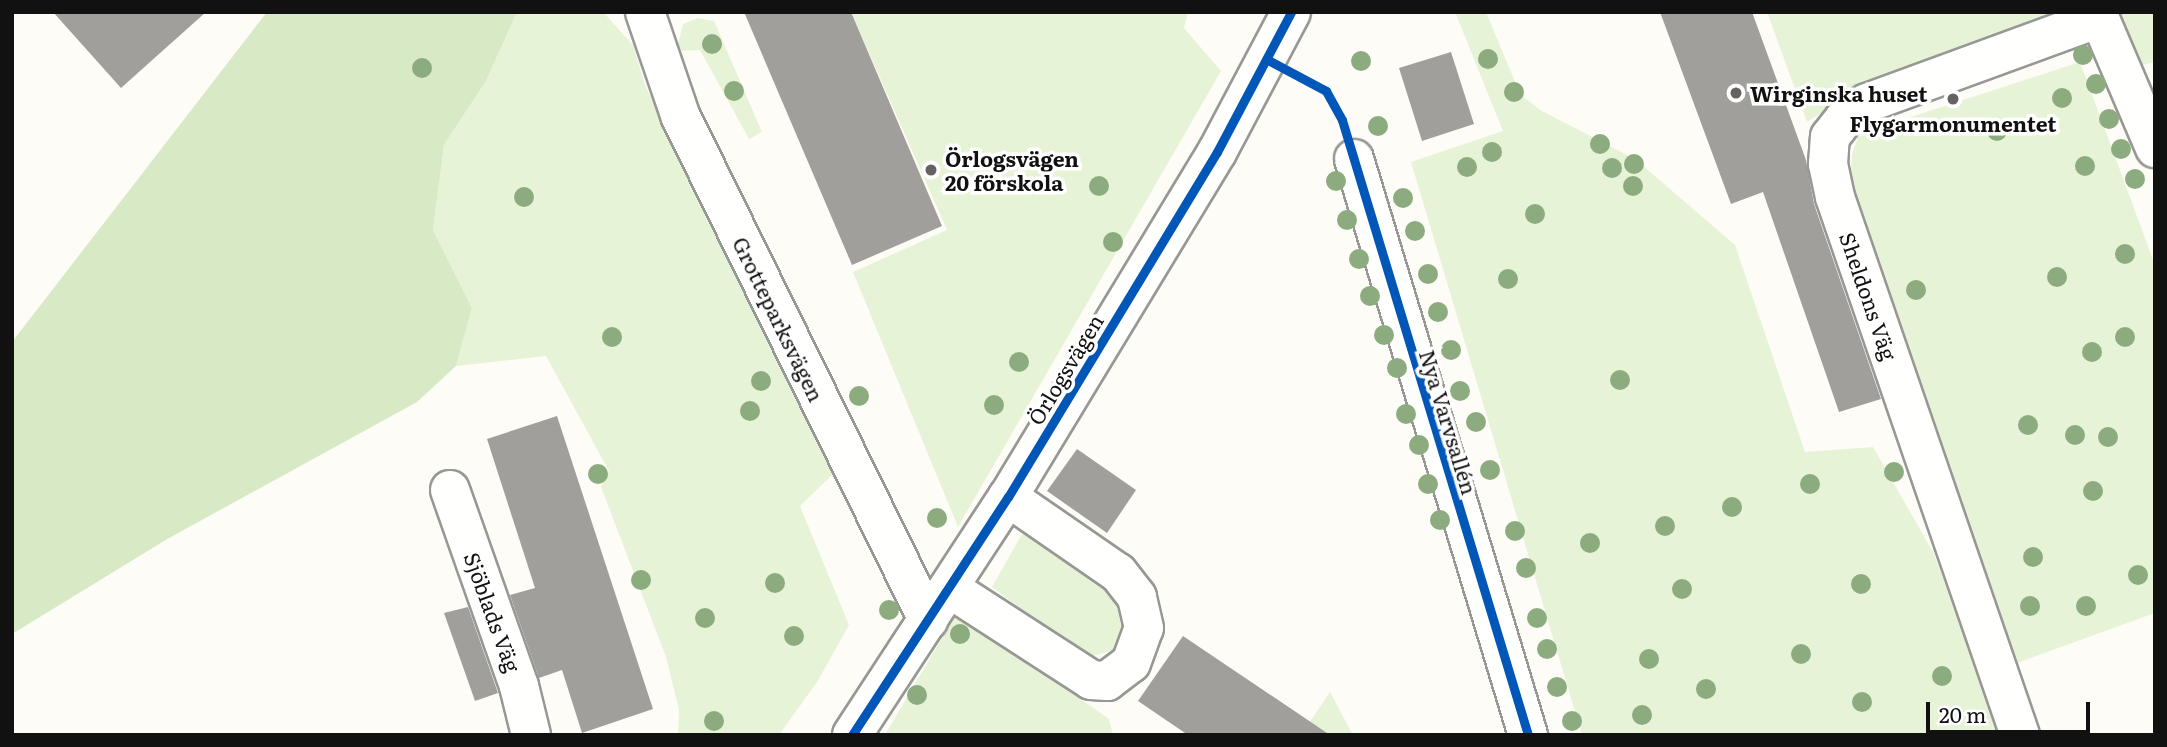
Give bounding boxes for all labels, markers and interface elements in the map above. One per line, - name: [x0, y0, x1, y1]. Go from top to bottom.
- place label: Wirginska huset: [1750, 80, 1927, 106]
- marker: Wirginska huset: [1728, 85, 1744, 101]
- marker: Flygarmonumentet: [1945, 91, 1961, 107]
- place label: Flygarmonumentet: [1850, 110, 2056, 136]
- place label: Örlogsvägen 20 förskola: [945, 145, 1079, 195]
- marker: Örlogsvägen 20 förskola: [923, 162, 939, 178]
- street label: Sheldons Väg: [1835, 229, 1903, 363]
- street label: Grotteparksvägen: [728, 233, 830, 405]
- street label: Örlogsvägen: [1022, 309, 1108, 429]
- street label: Nya Varvsallén: [1415, 347, 1483, 497]
- street label: Sjöblads Väg: [460, 549, 526, 675]
- scale bar: [1929, 688, 2094, 732]
- text: 20 m: [1939, 698, 1986, 729]

